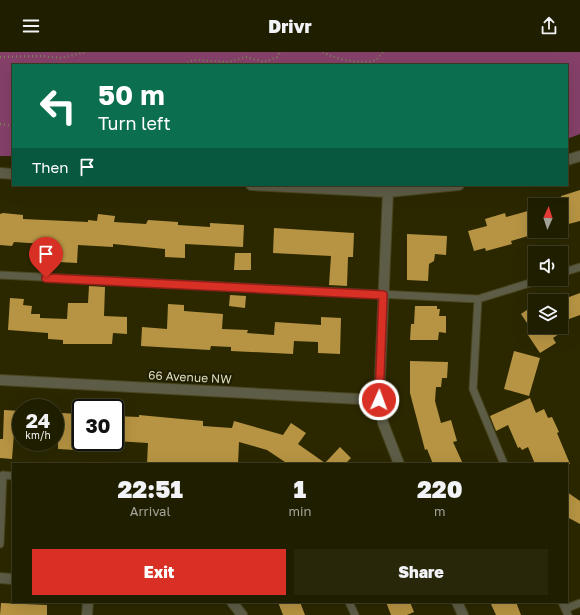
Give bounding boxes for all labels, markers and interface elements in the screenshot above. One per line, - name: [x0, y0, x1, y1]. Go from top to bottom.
- icon: menu: [20, 15, 42, 37]
- text: Drivr: [268, 15, 312, 37]
- icon: share: [538, 15, 560, 37]
- text: 50 m: [98, 78, 165, 111]
- icon: left: [32, 80, 84, 132]
- text: Turn left: [98, 112, 171, 134]
- icon: arrive: [76, 156, 98, 178]
- text: Then: [32, 158, 68, 176]
- north arrow: [528, 198, 568, 238]
- map controls: [528, 198, 568, 334]
- pin: [29, 237, 63, 278]
- icon: arrive: [35, 243, 57, 265]
- button: sound: [528, 246, 568, 286]
- button: layers: [528, 294, 568, 334]
- street label: 66 Avenue NW: [148, 367, 233, 387]
- position arrow: [358, 379, 400, 421]
- speed limit sign: 30: [72, 399, 124, 451]
- text: 24: [26, 408, 50, 432]
- text: km/h: [25, 429, 51, 441]
- text: 22:51: [117, 474, 183, 503]
- text: 1: [294, 474, 306, 503]
- text: 220: [417, 474, 462, 503]
- text: Arrival: [130, 503, 171, 519]
- text: min: [288, 503, 311, 519]
- text: m: [434, 503, 445, 519]
- button: Exit: [32, 549, 286, 595]
- button: Share: [294, 549, 548, 595]

